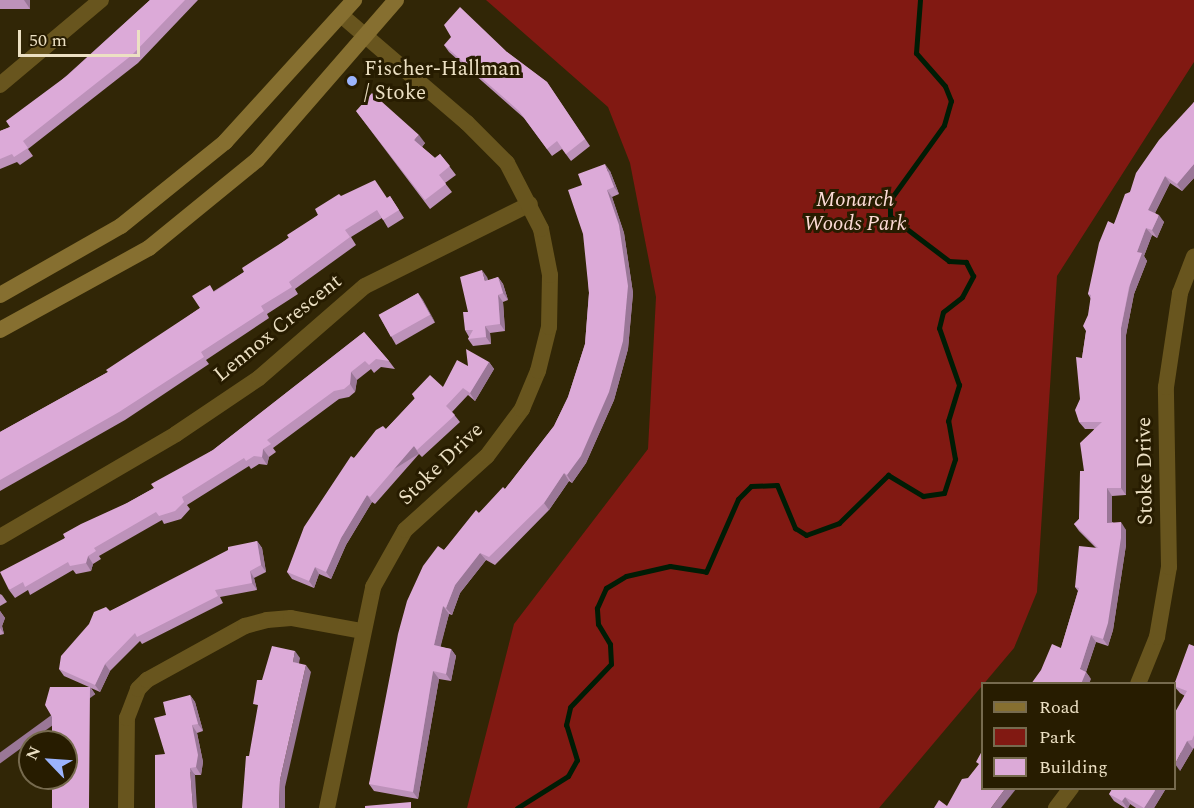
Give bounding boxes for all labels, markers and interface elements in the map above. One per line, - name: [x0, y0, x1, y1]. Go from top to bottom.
- scale bar: [21, 18, 142, 56]
- text: 50 m: [29, 27, 67, 54]
- place label: Fischer-Hallman / Stoke: [364, 56, 521, 106]
- marker: Fischer-Hallman / Stoke: [345, 74, 359, 88]
- park label: Monarch Woods Park: [804, 187, 906, 237]
- street label: Lennox Crescent: [209, 269, 347, 387]
- street label: Stoke Drive: [393, 417, 489, 511]
- street label: Stoke Drive: [1131, 417, 1159, 525]
- legend: [981, 682, 1176, 790]
- text: Road: [1039, 694, 1080, 721]
- text: Park: [1039, 724, 1076, 751]
- north arrow: [18, 730, 78, 790]
- text: N: [20, 742, 47, 764]
- text: Building: [1039, 754, 1108, 781]

